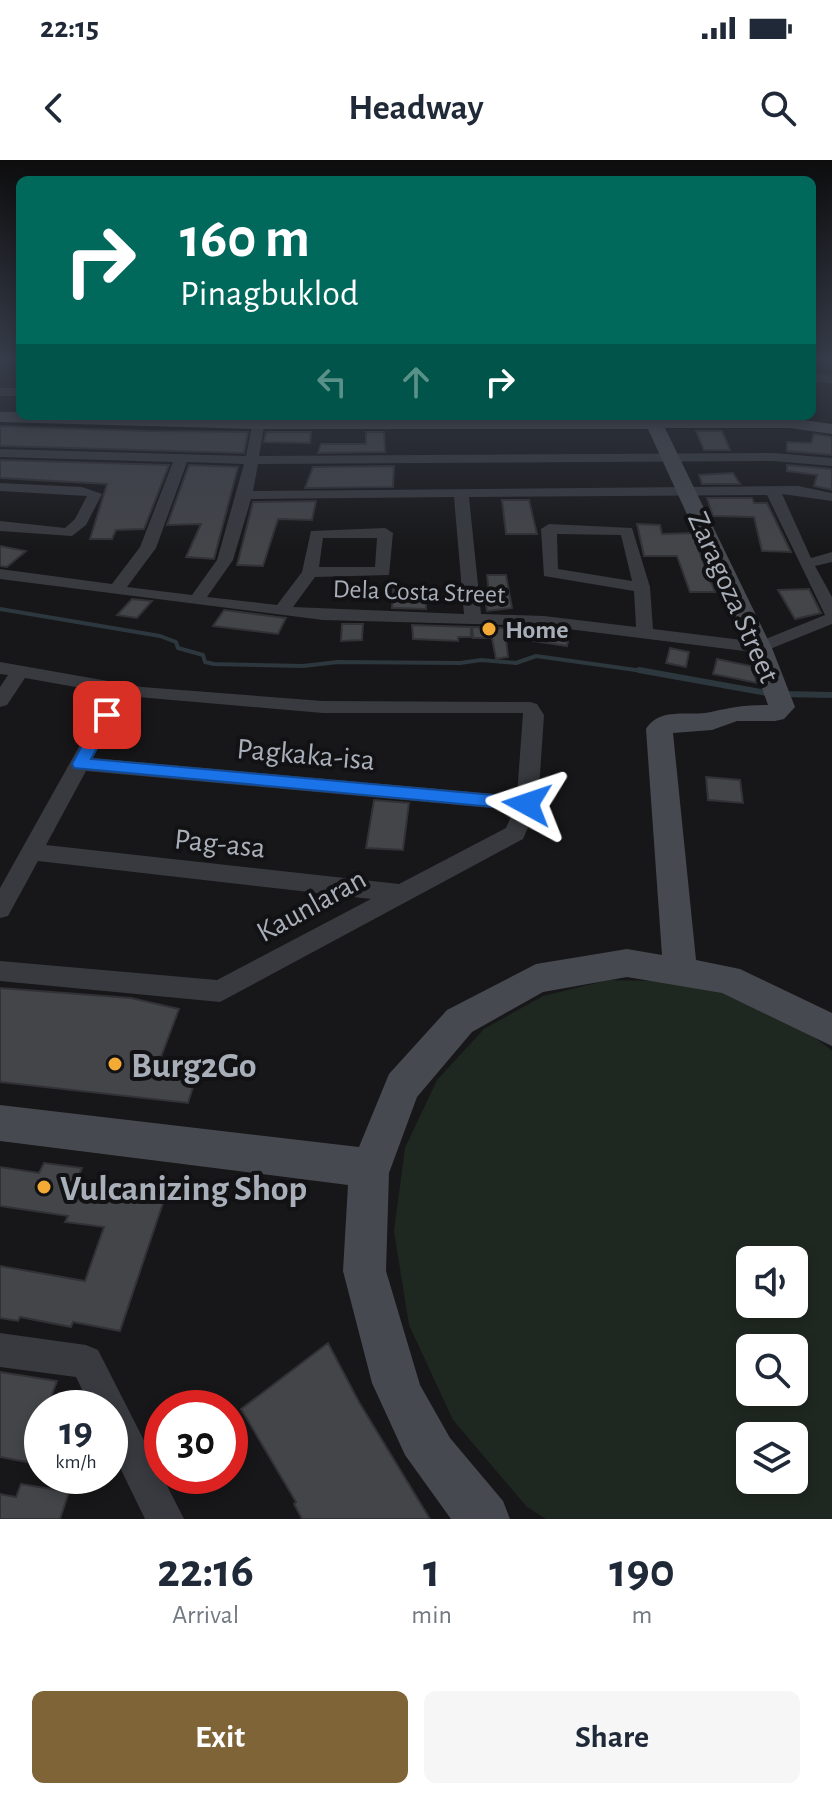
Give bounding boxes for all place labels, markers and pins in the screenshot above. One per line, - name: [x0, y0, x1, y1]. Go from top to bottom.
- place label: Home: [505, 617, 569, 643]
- marker: Home: [480, 620, 498, 638]
- pin: [73, 681, 141, 749]
- place label: Burg2Go: [131, 1048, 257, 1084]
- marker: Burg2Go: [106, 1055, 124, 1073]
- place label: Vulcanizing Shop: [60, 1171, 307, 1207]
- marker: Vulcanizing Shop: [35, 1178, 53, 1196]

